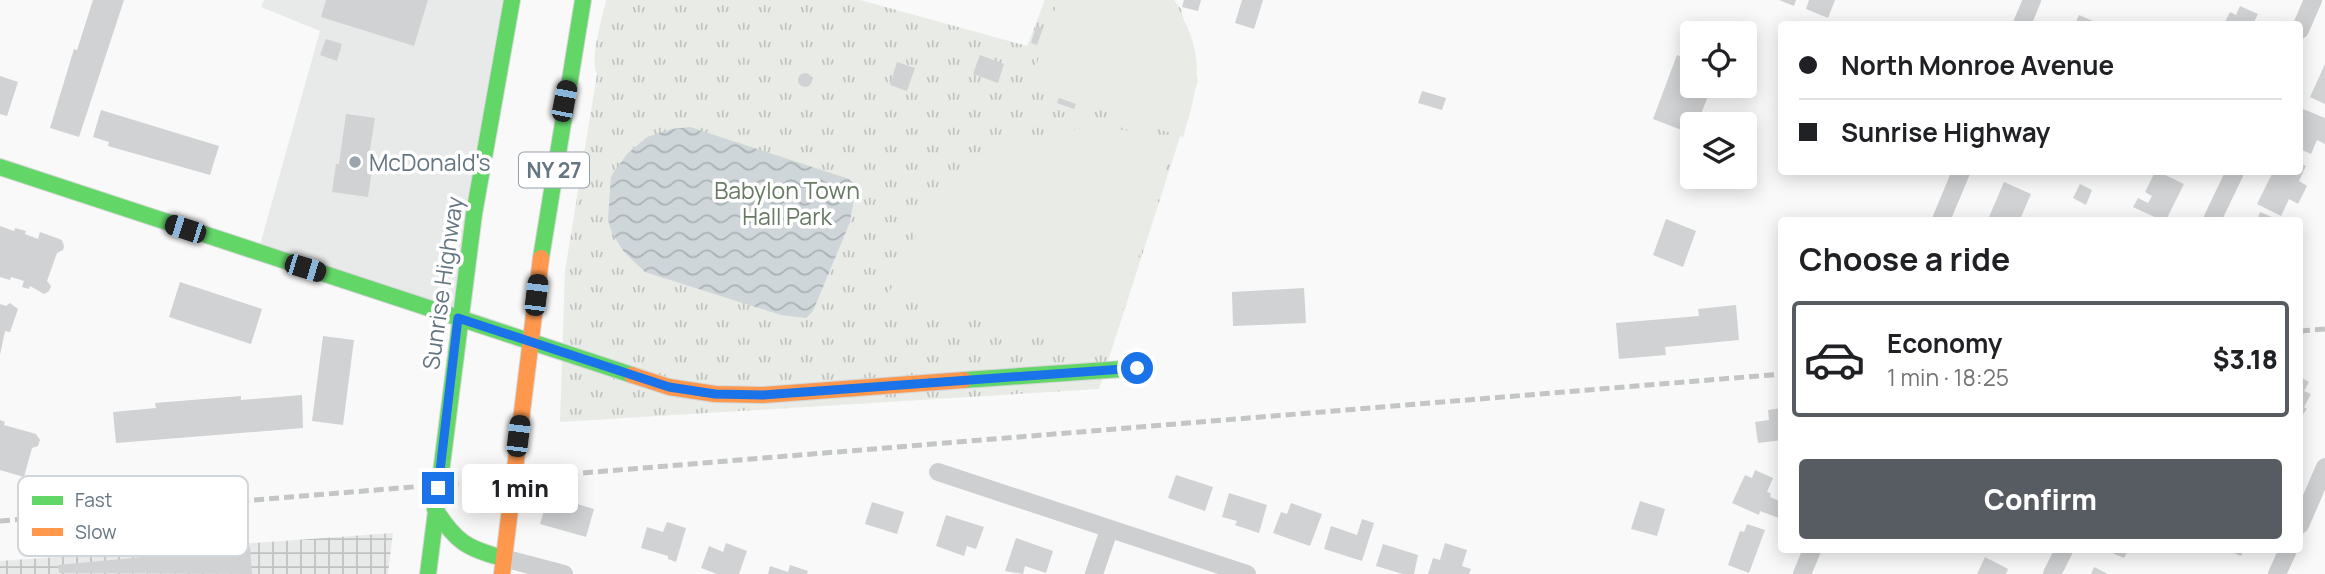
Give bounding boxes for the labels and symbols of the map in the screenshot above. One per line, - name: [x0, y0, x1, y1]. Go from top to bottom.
- car: [550, 78, 579, 124]
- place label: McDonald's: [369, 146, 491, 178]
- road number: NY 27: [519, 152, 589, 188]
- marker: McDonald's: [347, 154, 363, 170]
- park label: Babylon Town Hall Park: [714, 174, 860, 232]
- street label: Sunrise Highway: [414, 194, 470, 372]
- car: [162, 213, 209, 245]
- car: [282, 252, 329, 284]
- car: [524, 273, 549, 317]
- route start: [1121, 352, 1153, 384]
- car: [506, 414, 531, 458]
- callout: 1 min: [462, 463, 578, 512]
- route end: [422, 472, 454, 504]
- legend: [18, 476, 248, 556]
- text: Fast: [75, 487, 112, 513]
- text: Slow: [75, 519, 117, 545]

